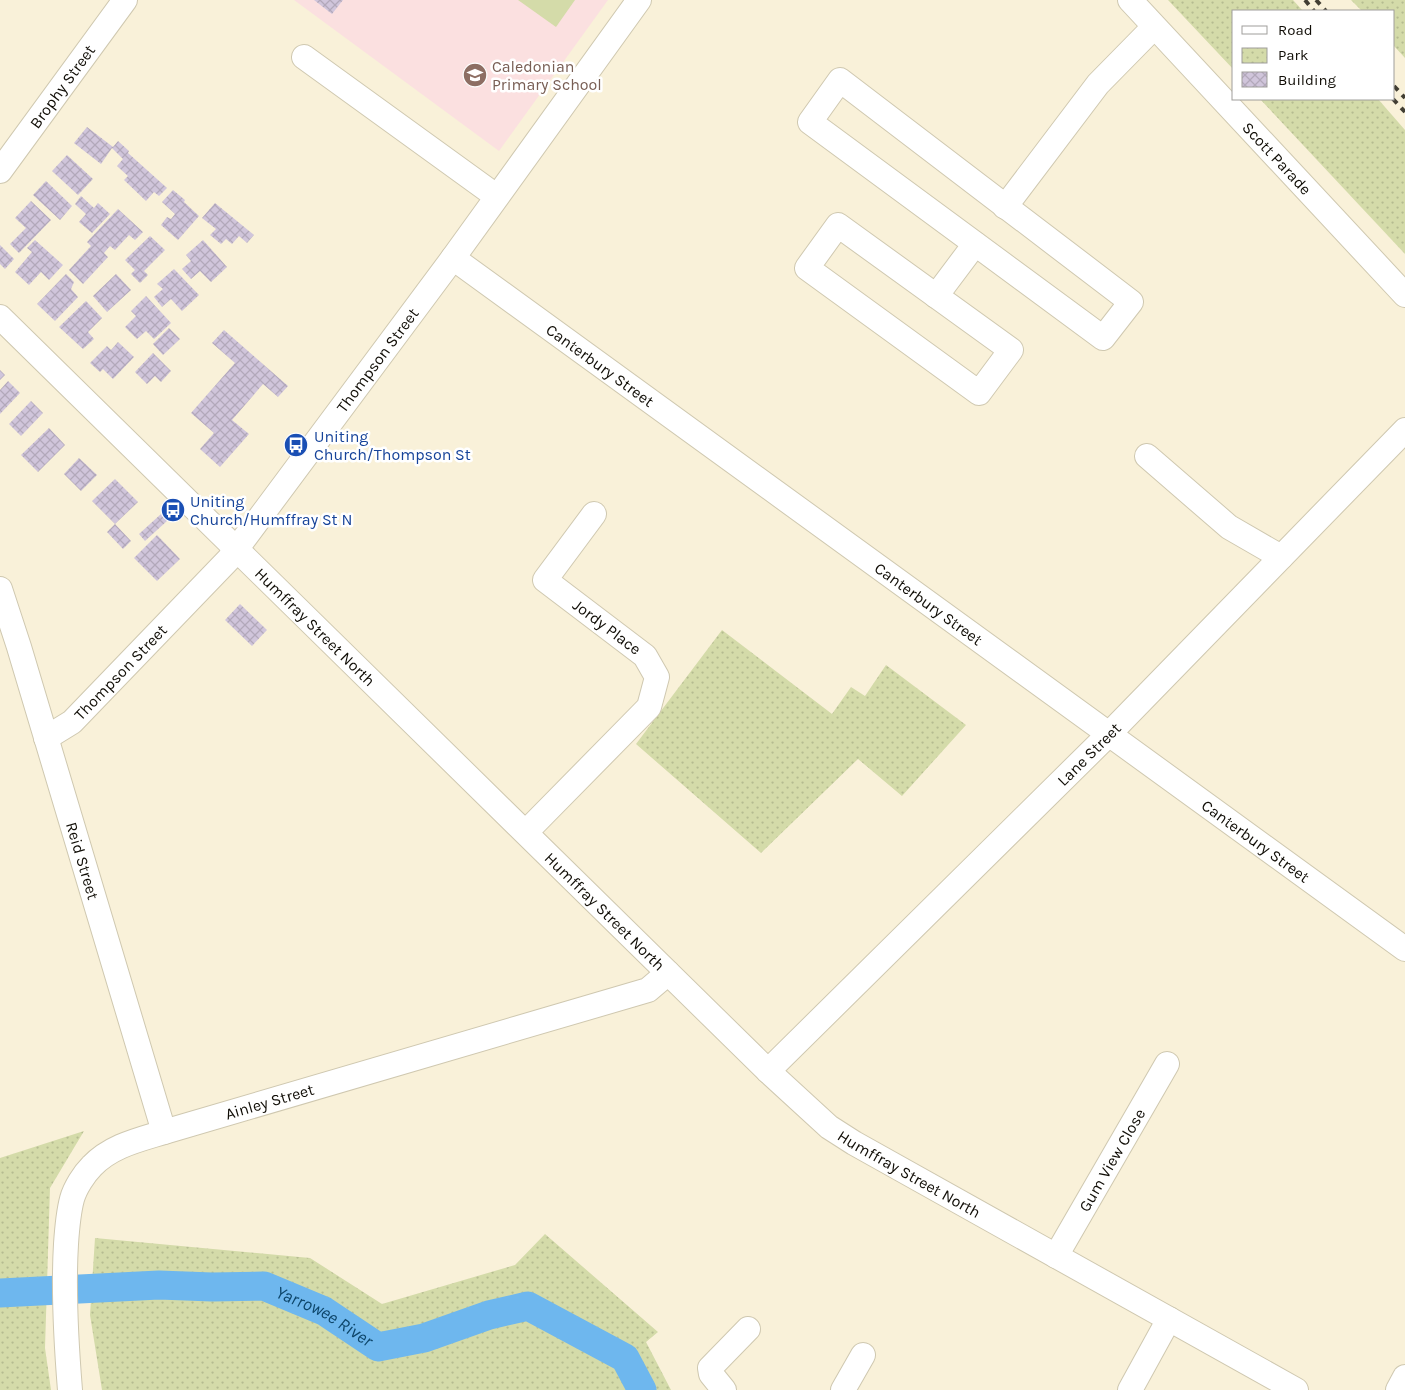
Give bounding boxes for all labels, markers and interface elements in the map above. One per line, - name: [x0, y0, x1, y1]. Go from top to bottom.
- legend: [1232, 10, 1395, 100]
- text: Road: [1278, 21, 1313, 39]
- street label: Brophy Street: [25, 41, 99, 132]
- text: Park: [1278, 46, 1308, 64]
- place label: Caledonian Primary School: [492, 57, 602, 94]
- school or university icon: Caledonian Primary School: [462, 62, 488, 88]
- text: Building: [1278, 71, 1336, 89]
- street label: Scott Parade: [1239, 118, 1316, 198]
- street label: Thompson Street: [332, 304, 422, 416]
- street label: Canterbury Street: [543, 319, 658, 410]
- place label: Uniting Church/Thompson St: [314, 427, 471, 464]
- bus stop icon: Uniting Church/Thompson St: [283, 432, 309, 458]
- place label: Uniting Church/Humffray St N: [190, 492, 352, 529]
- bus stop icon: Uniting Church/Humffray St N: [160, 497, 186, 523]
- street label: Canterbury Street: [871, 558, 986, 649]
- street label: Humffray Street North: [251, 563, 380, 690]
- street label: Jordy Place: [569, 595, 645, 659]
- street label: Thompson Street: [70, 620, 171, 724]
- street label: Lane Street: [1053, 718, 1125, 790]
- street label: Canterbury Street: [1198, 795, 1313, 886]
- street label: Reid Street: [62, 820, 103, 902]
- street label: Humffray Street North: [541, 848, 669, 974]
- street label: Ainley Street: [223, 1079, 316, 1123]
- street label: Gum View Close: [1074, 1105, 1149, 1215]
- street label: Humffray Street North: [834, 1126, 984, 1221]
- water label: Yarrowee River: [272, 1281, 378, 1352]

